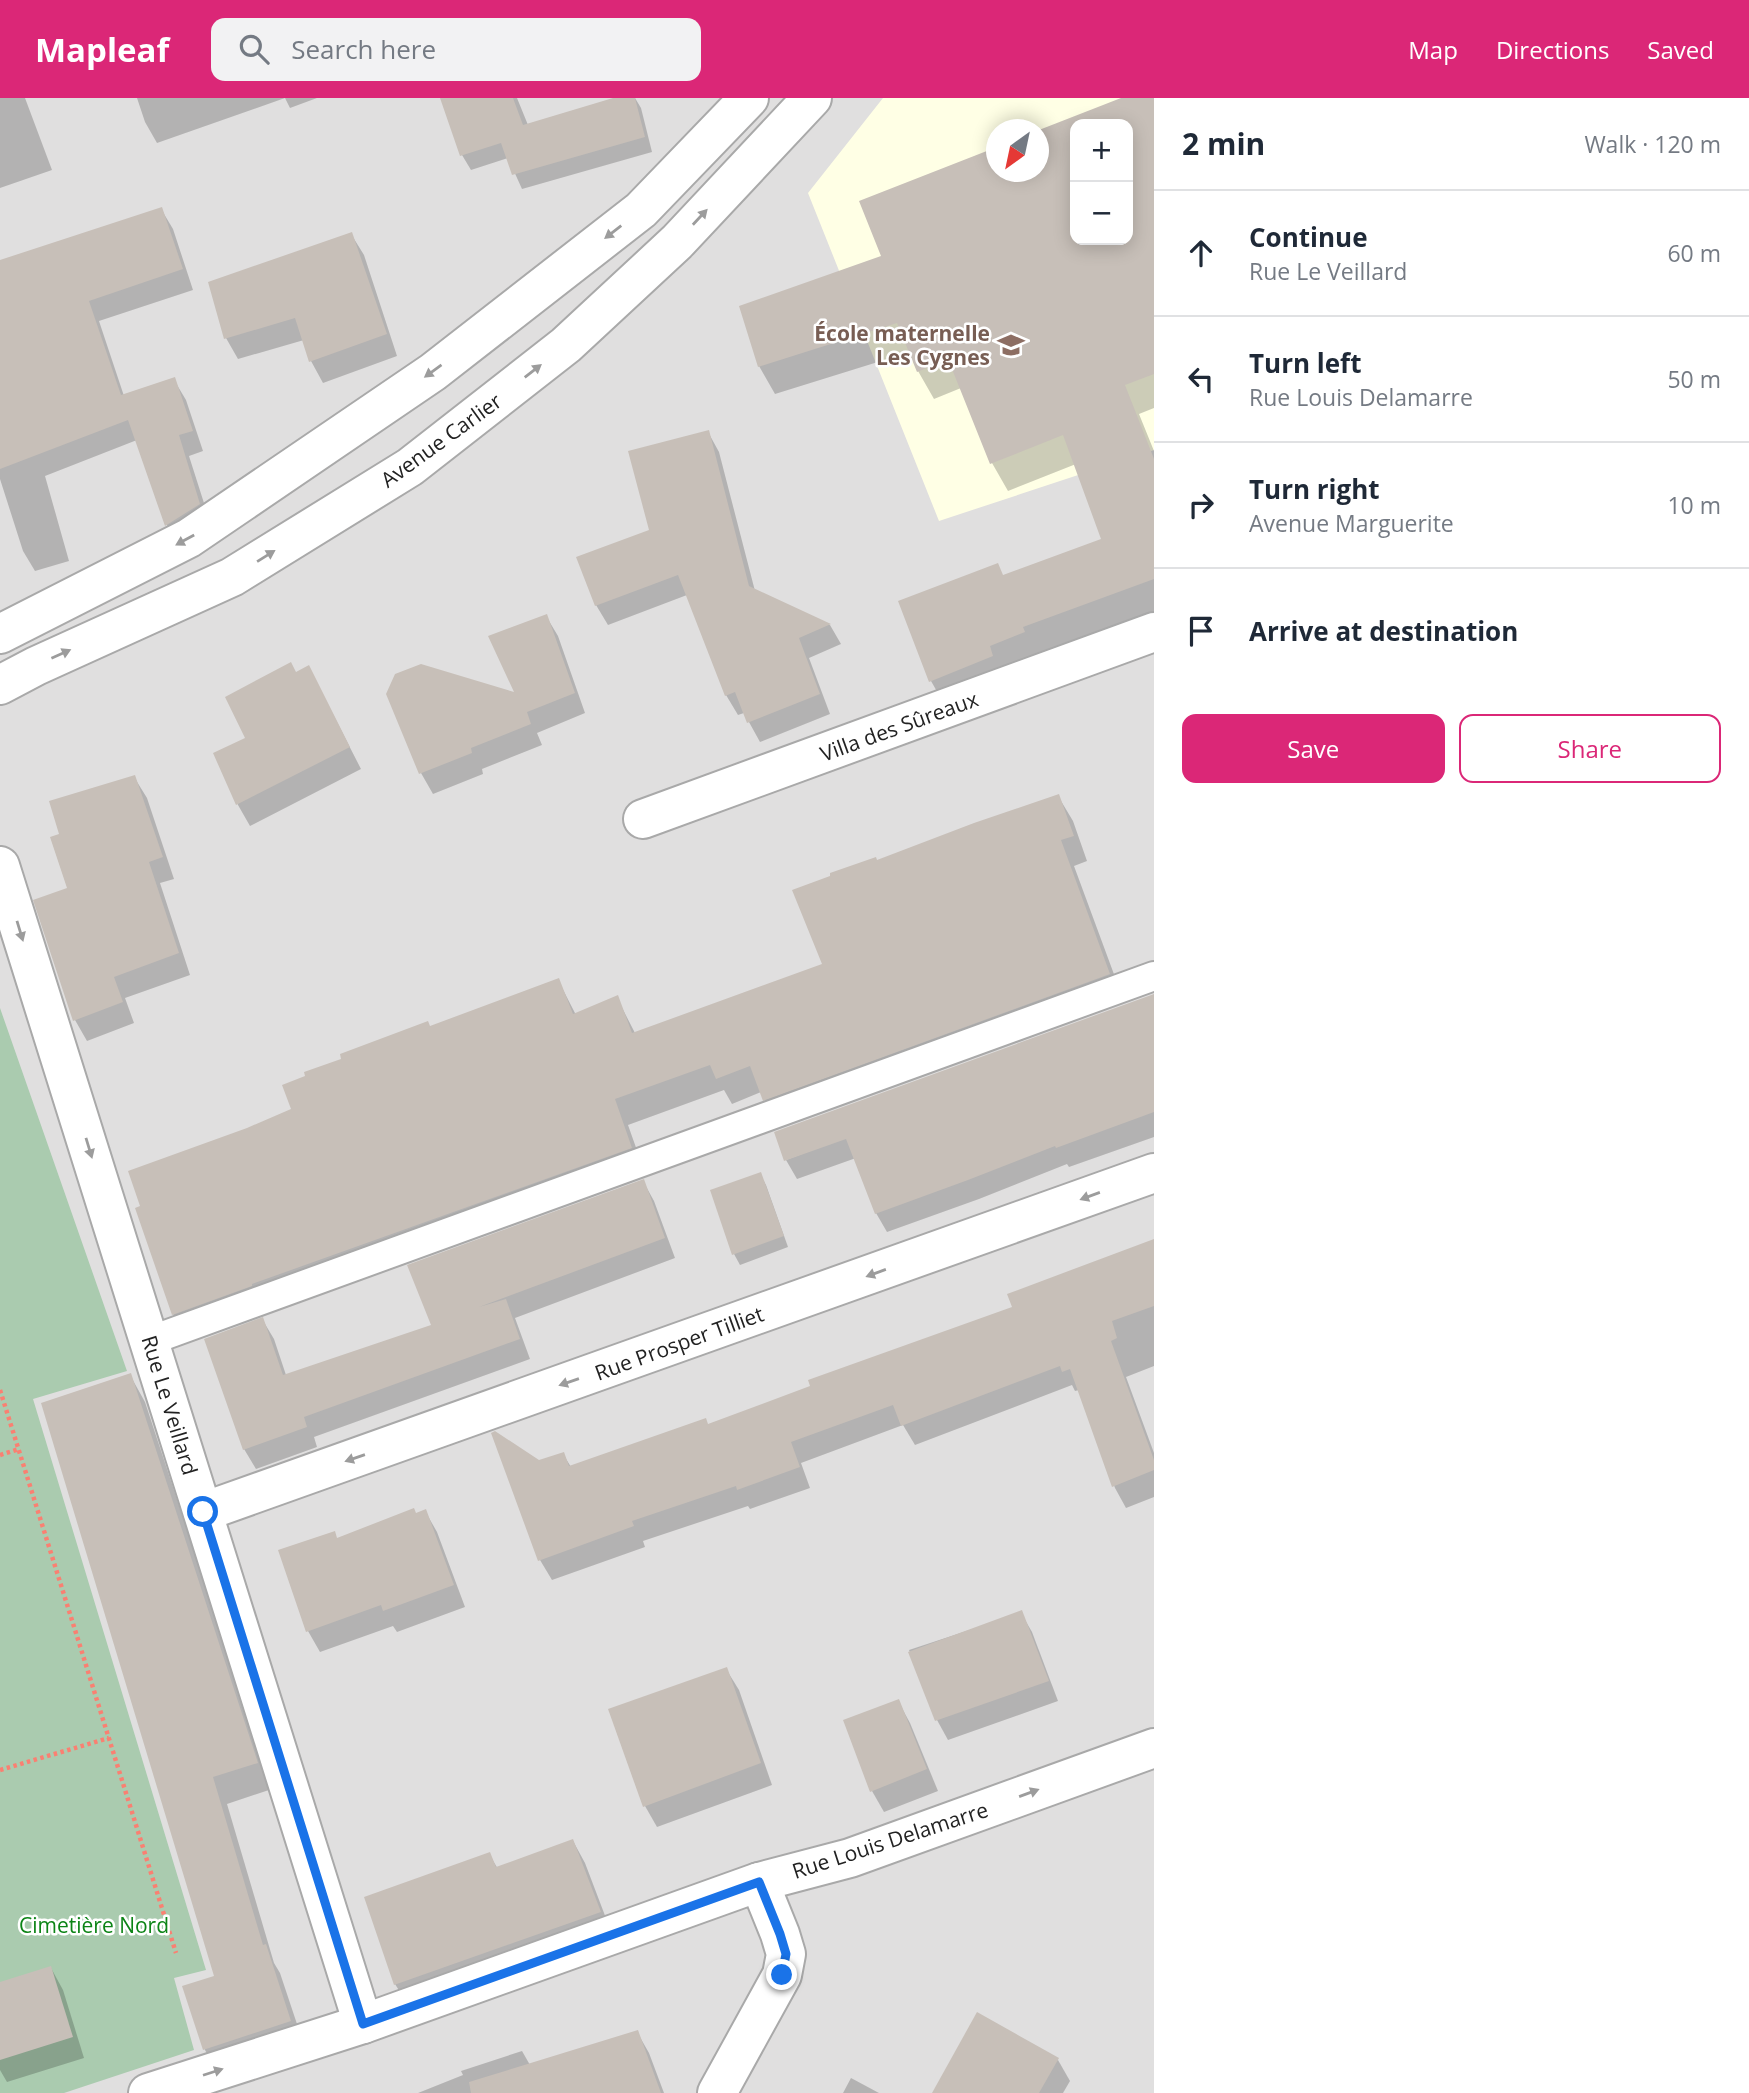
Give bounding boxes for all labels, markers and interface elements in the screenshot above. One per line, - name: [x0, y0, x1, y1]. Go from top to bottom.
- search box: [211, 18, 701, 81]
- text: Mapleaf: [35, 27, 169, 72]
- icon: search: [235, 30, 273, 68]
- text: Search here: [291, 31, 436, 67]
- text: Map: [1408, 33, 1458, 66]
- text: Directions: [1496, 33, 1609, 66]
- text: Saved: [1647, 33, 1714, 66]
- north arrow: [986, 119, 1049, 182]
- map controls: [1070, 119, 1133, 245]
- button: +: [1070, 119, 1133, 182]
- text: 2 min: [1182, 123, 1265, 164]
- text: Walk · 120 m: [1584, 128, 1721, 160]
- button: −: [1070, 182, 1133, 245]
- one-way arrow: [692, 209, 708, 226]
- text: Continue: [1249, 219, 1368, 255]
- one-way arrow: [604, 224, 622, 238]
- icon: ahead: [1182, 234, 1220, 272]
- text: 60 m: [1667, 237, 1721, 269]
- text: Rue Le Veillard: [1249, 255, 1407, 287]
- place label: École maternelle Les Cygnes: [814, 319, 990, 371]
- school or university icon: École maternelle Les Cygnes: [996, 330, 1026, 360]
- text: Turn left: [1249, 345, 1361, 381]
- icon: left: [1182, 360, 1220, 398]
- text: 50 m: [1667, 363, 1721, 395]
- one-way arrow: [424, 364, 442, 378]
- one-way arrow: [524, 364, 542, 378]
- text: Rue Louis Delamarre: [1249, 381, 1473, 413]
- street label: Avenue Carlier: [375, 386, 507, 493]
- text: Turn right: [1249, 471, 1380, 507]
- icon: right: [1182, 486, 1220, 524]
- text: 10 m: [1667, 489, 1721, 521]
- text: Avenue Marguerite: [1249, 507, 1454, 539]
- one-way arrow: [175, 534, 194, 546]
- one-way arrow: [256, 550, 275, 562]
- icon: arrive: [1182, 612, 1220, 650]
- text: Arrive at destination: [1249, 613, 1518, 649]
- one-way arrow: [51, 648, 71, 660]
- street label: Villa des Sûreaux: [816, 684, 982, 768]
- button: Save: [1182, 714, 1445, 783]
- button: Share: [1459, 714, 1721, 783]
- one-way arrow: [16, 921, 26, 942]
- one-way arrow: [84, 1138, 94, 1159]
- one-way arrow: [1079, 1191, 1100, 1202]
- one-way arrow: [865, 1268, 886, 1279]
- street label: Rue Prosper Tilliet: [591, 1299, 767, 1387]
- street label: Rue Le Veillard: [135, 1332, 205, 1478]
- one-way arrow: [559, 1377, 580, 1388]
- one-way arrow: [344, 1453, 365, 1464]
- route start: [187, 1496, 218, 1527]
- one-way arrow: [1018, 1787, 1039, 1798]
- street label: Rue Louis Delamarre: [788, 1795, 992, 1885]
- park label: Cimetière Nord: [19, 1911, 169, 1939]
- route end: [766, 1959, 797, 1990]
- one-way arrow: [202, 2067, 223, 2077]

